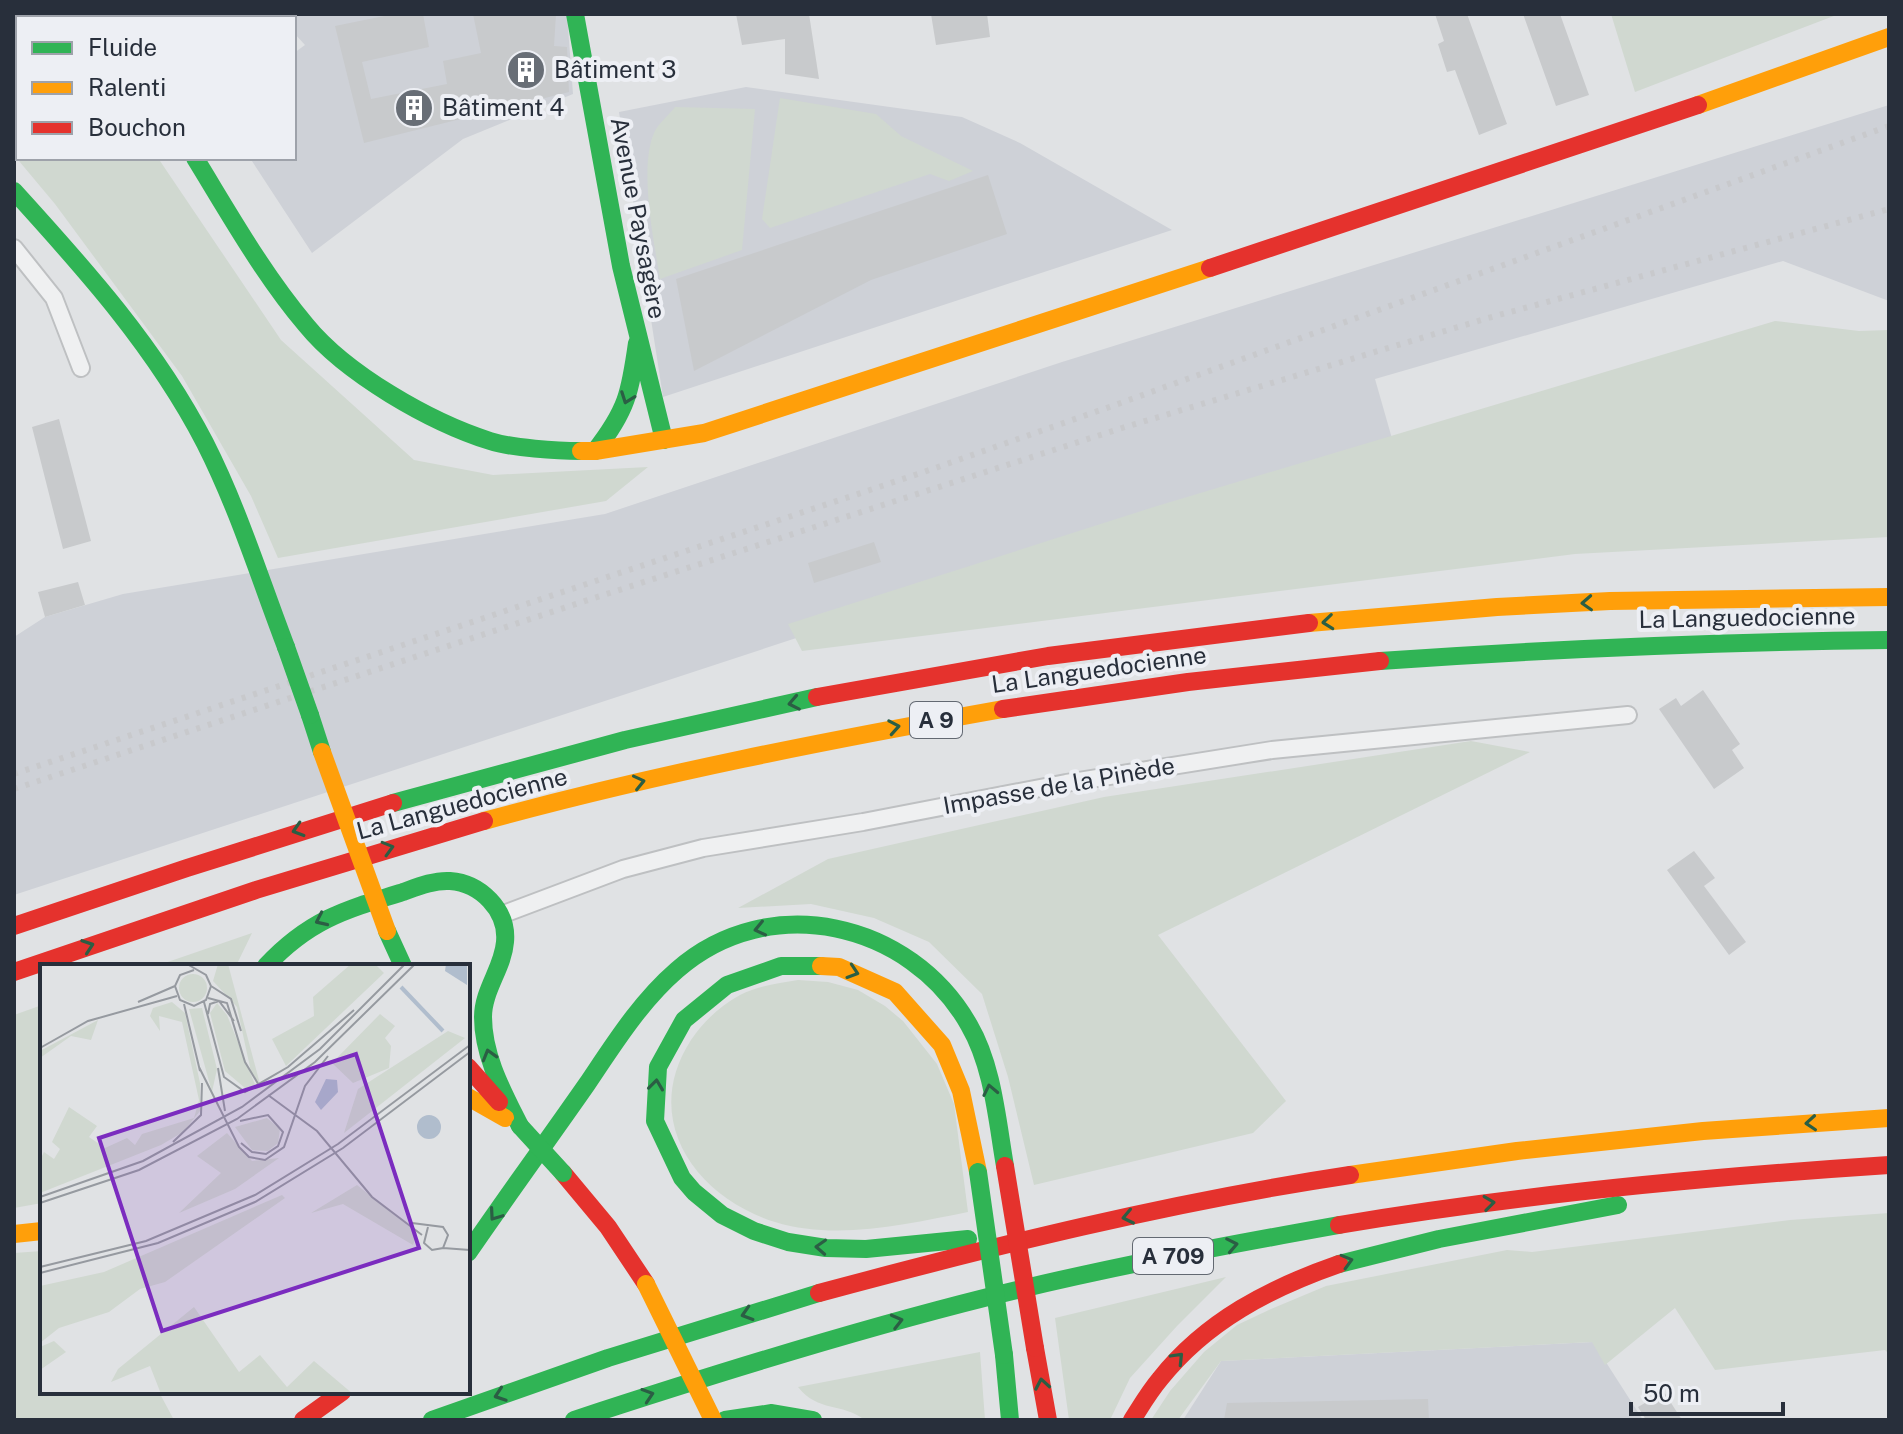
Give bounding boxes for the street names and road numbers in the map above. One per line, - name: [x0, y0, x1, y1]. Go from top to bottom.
- street label: Avenue Paysagère: [606, 115, 672, 321]
- street label: La Languedocienne: [1638, 601, 1856, 633]
- street label: La Languedocienne: [990, 640, 1208, 698]
- road number: A 9: [910, 702, 962, 738]
- street label: Impasse de la Pinède: [941, 751, 1177, 819]
- street label: La Languedocienne: [353, 761, 570, 845]
- road number: A 709: [1133, 1238, 1213, 1274]

